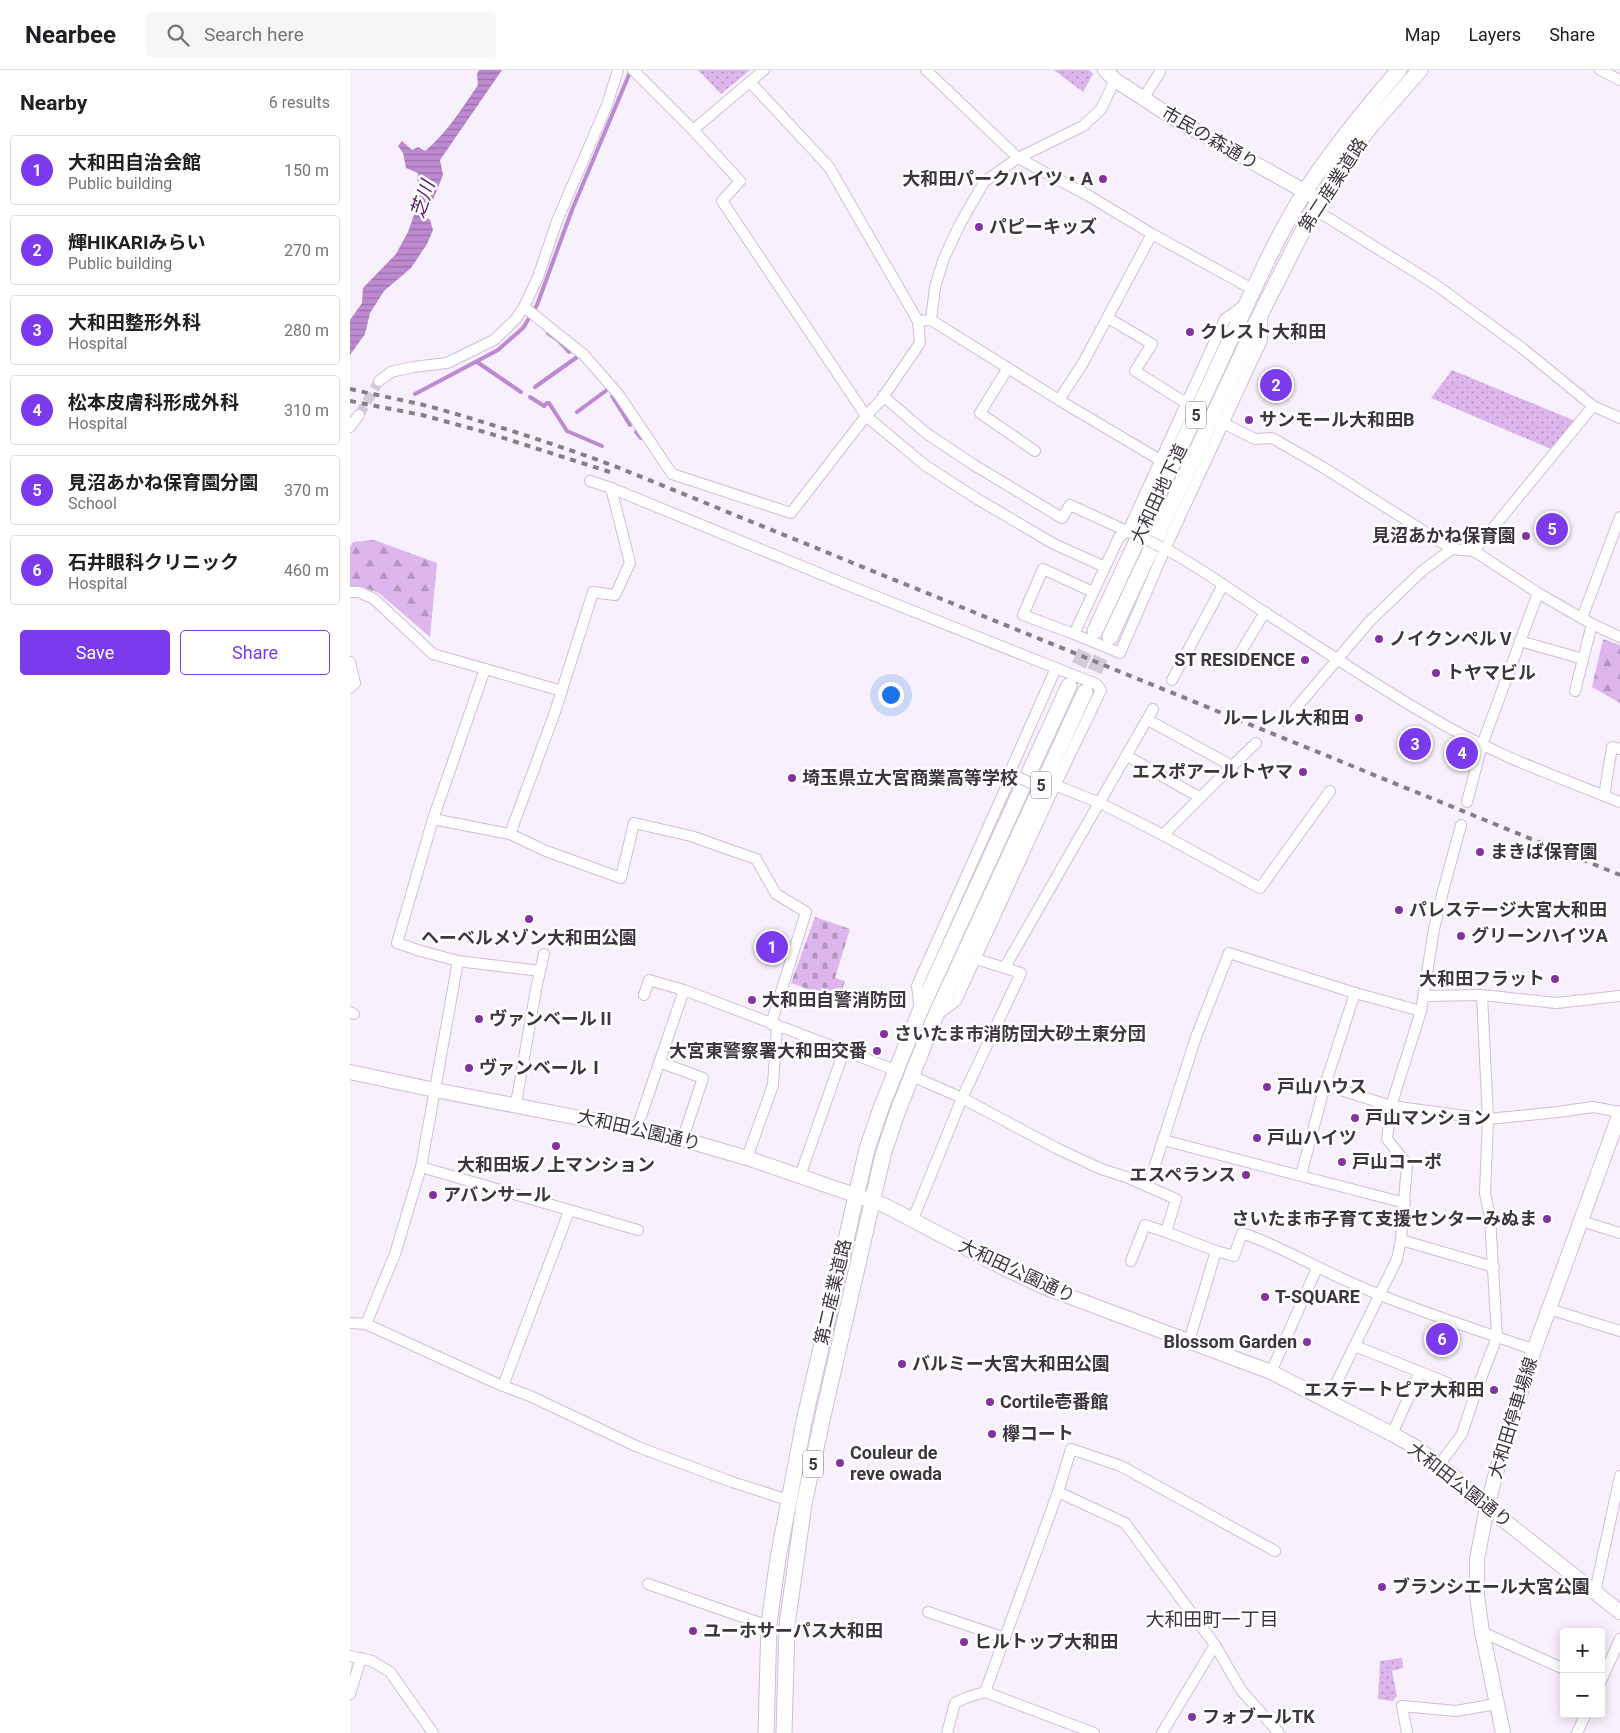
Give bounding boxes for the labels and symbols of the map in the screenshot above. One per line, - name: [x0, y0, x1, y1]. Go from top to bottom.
- street label: 市民の森通り: [1158, 101, 1262, 174]
- street label: 第二産業道路: [1294, 134, 1371, 236]
- place label: 大和田パークハイツ・A: [902, 168, 1094, 189]
- marker: 大和田パークハイツ・A: [1097, 173, 1109, 185]
- water label: 芝川: [406, 176, 440, 221]
- place label: パピーキッズ: [989, 216, 1097, 237]
- marker: パピーキッズ: [973, 221, 985, 233]
- place label: クレスト大和田: [1200, 321, 1326, 342]
- marker: クレスト大和田: [1184, 326, 1196, 338]
- pin: 2: [1260, 366, 1292, 404]
- road number: 5: [1186, 402, 1206, 428]
- place label: サンモール大和田B: [1259, 409, 1415, 430]
- marker: サンモール大和田B: [1243, 414, 1255, 426]
- street label: 大和田地下道: [1126, 440, 1191, 547]
- pin: 5: [1536, 510, 1568, 548]
- place label: 見沼あかね保育園: [1372, 525, 1516, 546]
- marker: 見沼あかね保育園: [1520, 530, 1532, 542]
- place label: ノイクンペルⅤ: [1389, 628, 1515, 649]
- marker: ノイクンペルⅤ: [1373, 633, 1385, 645]
- place label: ST RESIDENCE: [1174, 649, 1295, 670]
- marker: ST RESIDENCE: [1299, 654, 1311, 666]
- place label: トヤマビル: [1446, 662, 1536, 683]
- marker: トヤマビル: [1430, 667, 1442, 679]
- your location: [878, 682, 904, 708]
- place label: ルーレル大和田: [1223, 707, 1349, 728]
- marker: ルーレル大和田: [1353, 712, 1365, 724]
- pin: 3: [1399, 725, 1431, 763]
- pin: 4: [1446, 734, 1478, 772]
- place label: エスポアールトヤマ: [1132, 761, 1293, 782]
- marker: エスポアールトヤマ: [1297, 766, 1309, 778]
- place label: 埼玉県立大宮商業高等学校: [802, 767, 1018, 788]
- marker: 埼玉県立大宮商業高等学校: [786, 772, 798, 784]
- road number: 5: [1031, 772, 1051, 798]
- place label: まきば保育園: [1490, 841, 1598, 862]
- marker: まきば保育園: [1474, 846, 1486, 858]
- place label: パレステージ大宮大和田: [1409, 899, 1607, 920]
- marker: パレステージ大宮大和田: [1393, 904, 1405, 916]
- marker: ヘーベルメゾン大和田公園: [523, 913, 535, 925]
- place label: グリーンハイツA: [1471, 925, 1609, 946]
- place label: ヘーベルメゾン大和田公園: [421, 927, 637, 948]
- pin: 1: [756, 928, 788, 966]
- marker: グリーンハイツA: [1455, 930, 1467, 942]
- place label: 大和田フラット: [1419, 968, 1545, 989]
- marker: 大和田フラット: [1549, 973, 1561, 985]
- place label: 大和田自警消防団: [762, 989, 906, 1010]
- marker: 大和田自警消防団: [746, 994, 758, 1006]
- place label: ヴァンベールⅡ: [489, 1008, 615, 1029]
- marker: ヴァンベールⅡ: [473, 1013, 485, 1025]
- place label: さいたま市消防団大砂土東分団: [894, 1023, 1145, 1044]
- marker: さいたま市消防団大砂土東分団: [878, 1028, 890, 1040]
- place label: 大宮東警察署大和田交番: [669, 1040, 867, 1061]
- marker: 大宮東警察署大和田交番: [871, 1045, 883, 1057]
- place label: ヴァンベールⅠ: [479, 1057, 605, 1078]
- marker: ヴァンベールⅠ: [463, 1062, 475, 1074]
- place label: 戸山ハウス: [1277, 1076, 1367, 1097]
- marker: 戸山ハウス: [1261, 1081, 1273, 1093]
- street label: 大和田公園通り: [575, 1105, 703, 1154]
- place label: 戸山マンション: [1365, 1107, 1491, 1128]
- marker: 戸山マンション: [1349, 1112, 1361, 1124]
- place label: 戸山ハイツ: [1267, 1127, 1357, 1148]
- marker: 戸山ハイツ: [1251, 1132, 1263, 1144]
- marker: 大和田坂ノ上マンション: [550, 1140, 562, 1152]
- place label: 戸山コーポ: [1352, 1151, 1442, 1172]
- place label: 大和田坂ノ上マンション: [457, 1154, 655, 1175]
- marker: 戸山コーポ: [1336, 1156, 1348, 1168]
- place label: エスペランス: [1130, 1164, 1236, 1185]
- marker: エスペランス: [1240, 1169, 1252, 1181]
- place label: アバンサール: [443, 1184, 551, 1205]
- marker: アバンサール: [427, 1189, 439, 1201]
- place label: さいたま市子育て支援センターみぬま: [1232, 1208, 1537, 1229]
- marker: さいたま市子育て支援センターみぬま: [1541, 1213, 1553, 1225]
- street label: 大和田公園通り: [956, 1234, 1079, 1307]
- street label: 第二産業道路: [810, 1237, 855, 1347]
- place label: T-SQUARE: [1275, 1286, 1360, 1307]
- marker: T-SQUARE: [1259, 1291, 1271, 1303]
- pin: 6: [1426, 1320, 1458, 1358]
- place label: Blossom Garden: [1164, 1331, 1297, 1352]
- marker: Blossom Garden: [1301, 1336, 1313, 1348]
- place label: バルミー大宮大和田公園: [912, 1353, 1110, 1374]
- street label: 大和田停車場線: [1484, 1355, 1541, 1481]
- marker: バルミー大宮大和田公園: [896, 1358, 908, 1370]
- place label: エステートピア大和田: [1304, 1379, 1484, 1400]
- marker: エステートピア大和田: [1488, 1384, 1500, 1396]
- place label: Cortile壱番館: [1000, 1391, 1108, 1412]
- marker: Cortile壱番館: [984, 1396, 996, 1408]
- place label: 欅コート: [1002, 1423, 1074, 1444]
- marker: 欅コート: [986, 1428, 998, 1440]
- street label: 大和田公園通り: [1404, 1438, 1516, 1532]
- place label: Couleur de reve owada: [850, 1442, 942, 1484]
- road number: 5: [803, 1450, 823, 1478]
- marker: Couleur de reve owada: [834, 1457, 846, 1469]
- place label: ブランシエール大宮公園: [1392, 1576, 1590, 1597]
- marker: ブランシエール大宮公園: [1376, 1581, 1388, 1593]
- district label: 大和田町一丁目: [1145, 1608, 1279, 1631]
- place label: ユーホサーパス大和田: [703, 1620, 883, 1641]
- marker: ユーホサーパス大和田: [687, 1625, 699, 1637]
- place label: ヒルトップ大和田: [974, 1631, 1118, 1652]
- marker: ヒルトップ大和田: [958, 1636, 970, 1648]
- place label: フォブールTK: [1202, 1706, 1315, 1727]
- marker: フォブールTK: [1186, 1711, 1198, 1723]

